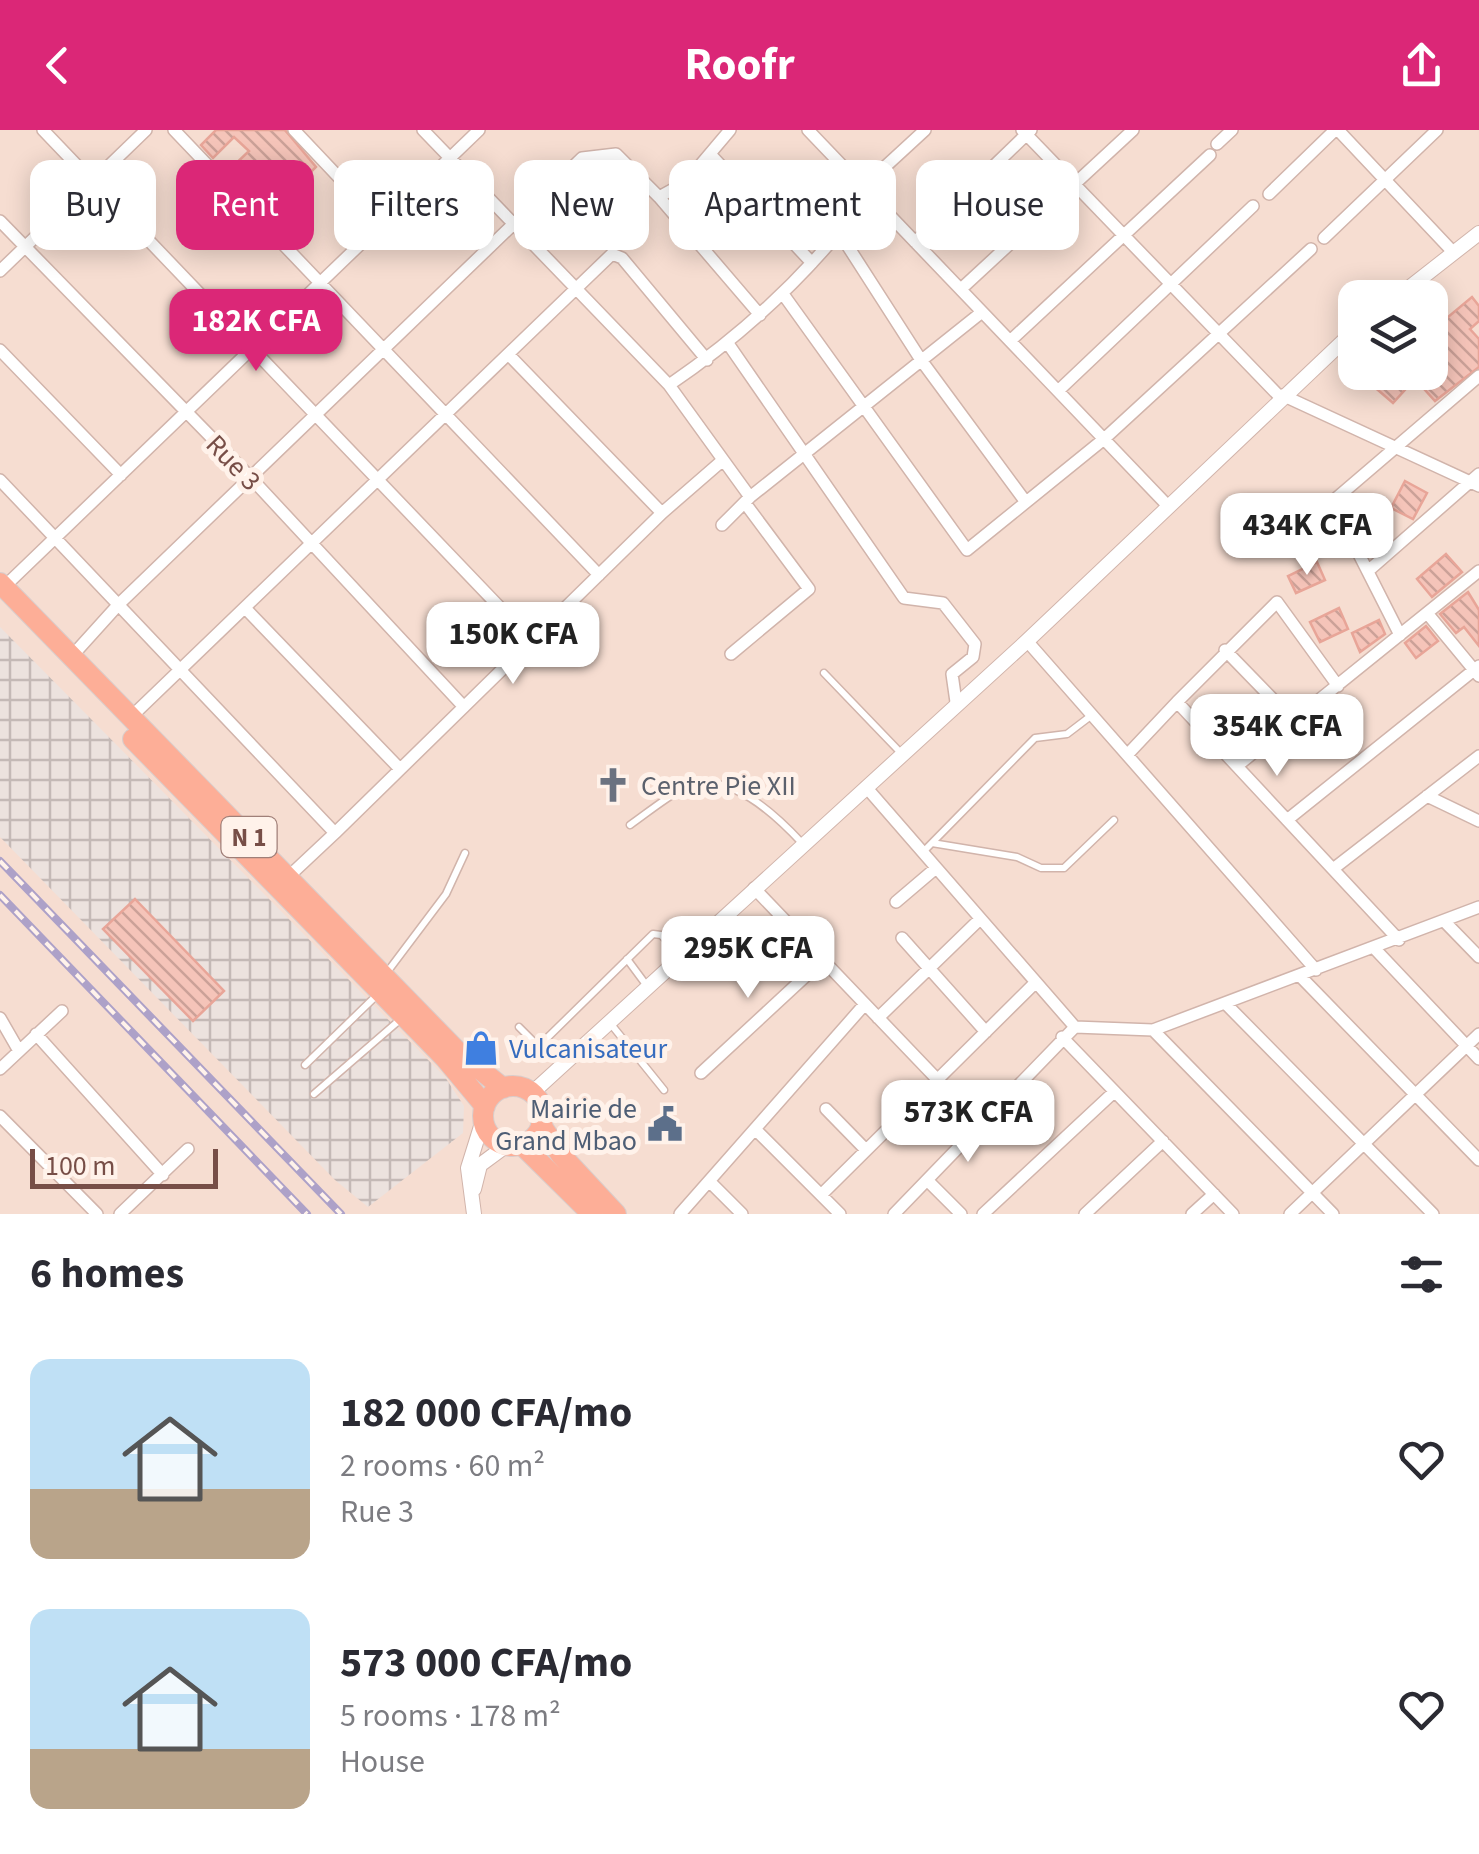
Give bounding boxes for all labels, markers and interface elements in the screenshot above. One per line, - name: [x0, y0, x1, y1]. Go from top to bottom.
- text: Roofr: [684, 33, 795, 97]
- icon: back: [30, 38, 85, 93]
- icon: share: [1394, 38, 1449, 93]
- chip: Buy: [30, 160, 156, 250]
- chip: Rent: [176, 160, 314, 250]
- chip: Filters: [334, 160, 494, 250]
- chip: New: [514, 160, 649, 250]
- chip: Apartment: [669, 160, 896, 250]
- chip: House: [916, 160, 1079, 250]
- map controls: [1338, 280, 1448, 390]
- button: layers: [1338, 280, 1448, 390]
- pin: 182K CFA: [153, 289, 359, 374]
- text: 182K CFA: [191, 298, 321, 344]
- street label: Rue 3: [196, 426, 270, 500]
- pin: 434K CFA: [1204, 493, 1410, 578]
- text: 434K CFA: [1242, 502, 1372, 548]
- pin: 150K CFA: [410, 602, 616, 687]
- text: 150K CFA: [448, 611, 578, 657]
- pin: 354K CFA: [1174, 694, 1380, 779]
- text: 354K CFA: [1212, 703, 1342, 749]
- church icon: Centre Pie XII: [594, 766, 632, 804]
- place label: Centre Pie XII: [641, 766, 796, 806]
- road number: N 1: [222, 817, 276, 857]
- pin: 295K CFA: [645, 916, 851, 1001]
- text: 295K CFA: [683, 925, 813, 971]
- shop icon: Vulcanisateur: [462, 1029, 500, 1067]
- place label: Vulcanisateur: [509, 1029, 667, 1069]
- pin: 573K CFA: [865, 1080, 1071, 1165]
- place label: Mairie de Grand Mbao: [495, 1089, 637, 1161]
- text: 573K CFA: [903, 1089, 1033, 1135]
- public building icon: Mairie de Grand Mbao: [646, 1105, 684, 1143]
- scale bar: [30, 1144, 218, 1188]
- text: 100 m: [45, 1146, 116, 1186]
- text: 6 homes: [30, 1244, 184, 1304]
- icon: filters: [1394, 1247, 1449, 1302]
- text: 182 000 CFA/mo: [340, 1383, 632, 1443]
- icon: home: [110, 1399, 230, 1519]
- icon: heart: [1394, 1432, 1449, 1487]
- text: 2 rooms · 60 m²: [340, 1443, 545, 1489]
- text: Rue 3: [340, 1489, 414, 1535]
- text: 573 000 CFA/mo: [340, 1633, 632, 1693]
- icon: home: [110, 1649, 230, 1769]
- icon: heart: [1394, 1682, 1449, 1737]
- text: 5 rooms · 178 m²: [340, 1693, 561, 1739]
- text: House: [340, 1739, 425, 1785]

